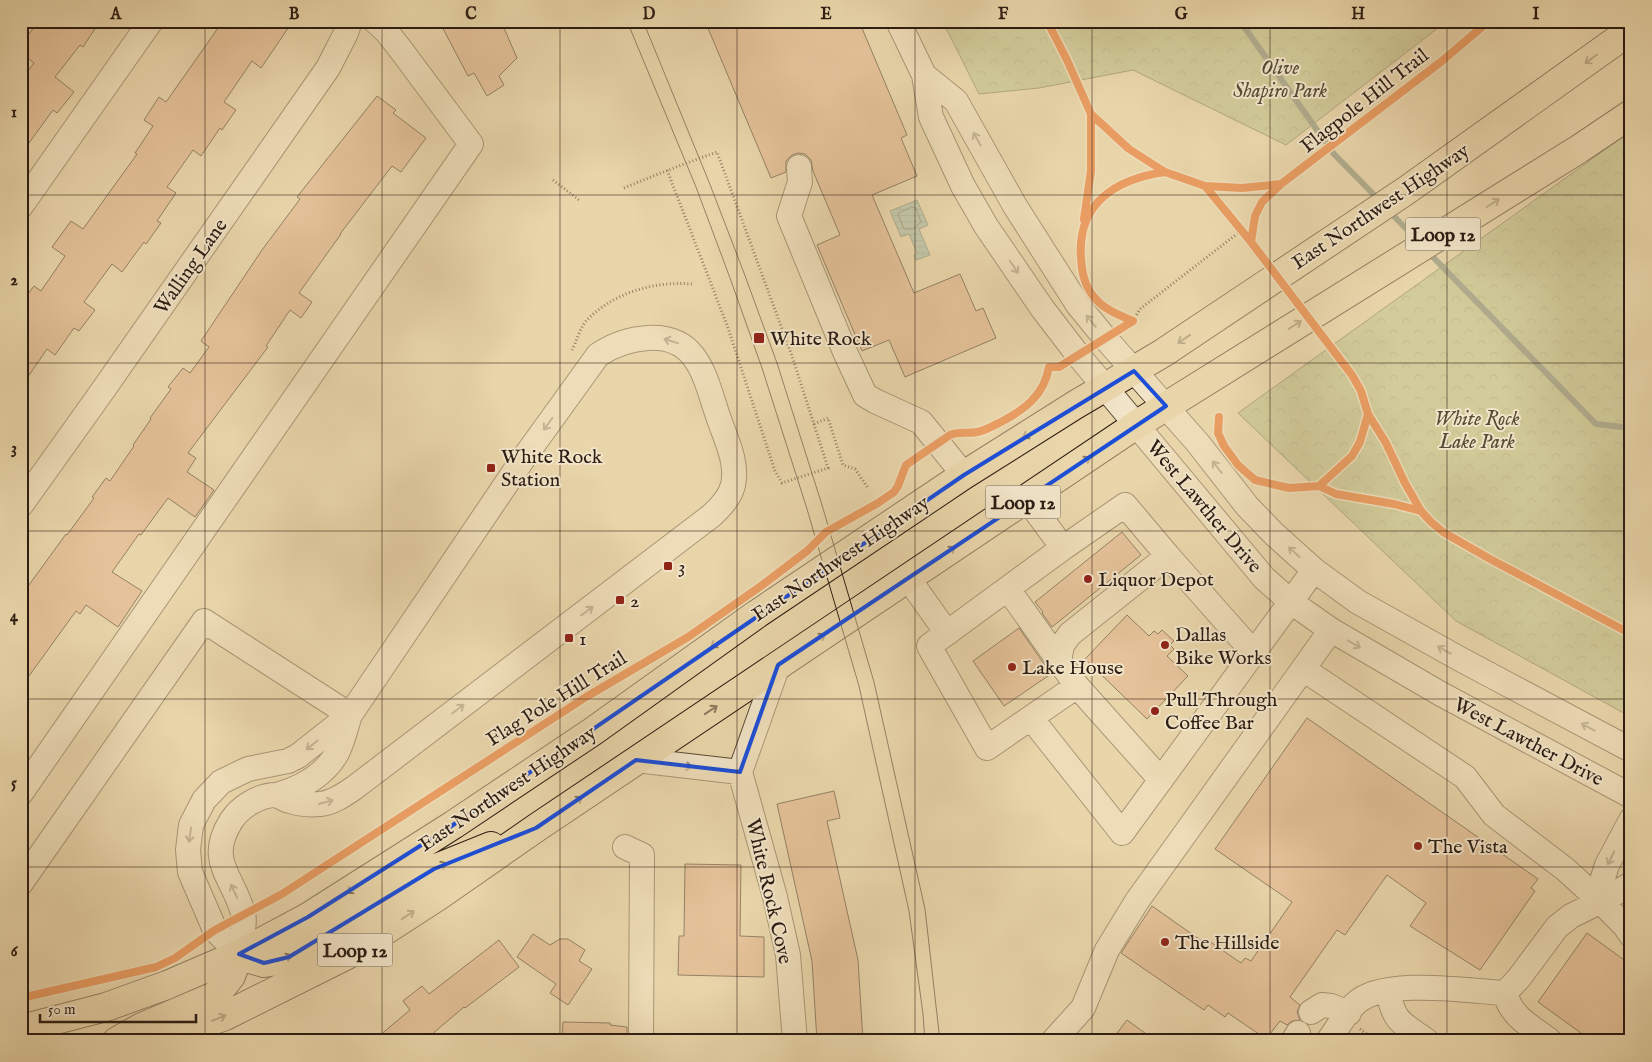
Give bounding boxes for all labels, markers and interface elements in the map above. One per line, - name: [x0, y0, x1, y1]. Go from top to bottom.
- text: A: [110, 5, 123, 25]
- text: B: [289, 5, 300, 25]
- text: C: [465, 5, 477, 25]
- text: D: [643, 5, 656, 25]
- text: E: [820, 5, 832, 25]
- text: F: [998, 5, 1009, 25]
- text: G: [1175, 5, 1188, 25]
- text: H: [1351, 5, 1365, 25]
- text: I: [1533, 5, 1540, 25]
- street label: Flagpole Hill Trail: [1296, 43, 1434, 159]
- one-way arrow: [1585, 53, 1598, 64]
- park label: Olive Shapiro Park: [1233, 56, 1327, 104]
- text: 1: [11, 103, 17, 123]
- one-way arrow: [971, 132, 981, 146]
- street label: East Northwest Highway: [1287, 139, 1474, 276]
- one-way arrow: [1485, 197, 1499, 207]
- street label: Walling Lane: [149, 214, 233, 320]
- road number: Loop 12: [1406, 218, 1480, 250]
- one-way arrow: [1009, 260, 1019, 274]
- text: 2: [10, 271, 18, 291]
- one-way arrow: [1085, 315, 1096, 328]
- one-way arrow: [1288, 320, 1302, 330]
- place label: White Rock: [770, 327, 872, 352]
- marker: White Rock: [752, 331, 766, 345]
- one-way arrow: [1177, 334, 1191, 344]
- one-way arrow: [664, 335, 680, 345]
- park label: White Rock Lake Park: [1435, 407, 1519, 455]
- one-way arrow: [543, 417, 553, 431]
- one-way arrow: [1023, 429, 1037, 439]
- street label: West Lawther Drive: [1141, 435, 1267, 579]
- text: 3: [11, 439, 17, 459]
- place label: White Rock Station: [501, 445, 603, 493]
- one-way arrow: [1077, 456, 1091, 466]
- one-way arrow: [1212, 461, 1223, 474]
- marker: White Rock Station: [485, 462, 497, 474]
- road number: Loop 12: [986, 486, 1060, 518]
- street label: East Northwest Highway: [747, 491, 934, 628]
- one-way arrow: [941, 546, 955, 556]
- one-way arrow: [1288, 546, 1301, 558]
- place label: 3: [678, 555, 685, 580]
- marker: 3: [662, 560, 674, 572]
- place label: Liquor Depot: [1098, 568, 1214, 593]
- marker: Liquor Depot: [1082, 573, 1094, 585]
- place label: 2: [630, 589, 639, 614]
- marker: 2: [614, 594, 626, 606]
- one-way arrow: [580, 606, 594, 616]
- text: 4: [10, 607, 19, 627]
- place label: Dallas Bike Works: [1175, 623, 1271, 671]
- place label: 1: [579, 627, 586, 652]
- marker: 1: [563, 632, 575, 644]
- one-way arrow: [812, 632, 826, 643]
- one-way arrow: [711, 638, 725, 648]
- marker: Dallas Bike Works: [1159, 639, 1171, 651]
- one-way arrow: [1347, 639, 1361, 649]
- one-way arrow: [1438, 645, 1452, 655]
- street label: Flag Pole Hill Trail: [482, 646, 632, 752]
- place label: Lake House: [1022, 656, 1123, 681]
- marker: Lake House: [1006, 661, 1018, 673]
- place label: Pull Through Coffee Bar: [1165, 688, 1278, 736]
- street label: West Lawther Drive: [1449, 692, 1608, 792]
- one-way arrow: [451, 704, 464, 715]
- one-way arrow: [704, 705, 718, 715]
- marker: Pull Through Coffee Bar: [1149, 705, 1161, 717]
- street label: East Northwest Highway: [414, 721, 601, 858]
- one-way arrow: [1580, 722, 1595, 732]
- one-way arrow: [305, 740, 318, 751]
- one-way arrow: [676, 761, 692, 771]
- text: 5: [11, 774, 17, 794]
- one-way arrow: [569, 796, 583, 806]
- one-way arrow: [317, 797, 333, 806]
- street label: White Rock Cove: [740, 816, 797, 967]
- one-way arrow: [185, 827, 195, 843]
- place label: The Vista: [1428, 835, 1508, 860]
- marker: The Vista: [1412, 840, 1424, 852]
- one-way arrow: [1606, 851, 1616, 866]
- one-way arrow: [432, 861, 447, 871]
- one-way arrow: [228, 884, 238, 899]
- one-way arrow: [346, 884, 360, 894]
- one-way arrow: [401, 910, 415, 921]
- place label: The Hillside: [1175, 931, 1279, 956]
- road number: Loop 12: [318, 934, 392, 966]
- marker: The Hillside: [1159, 936, 1171, 948]
- text: 6: [11, 942, 19, 962]
- one-way arrow: [277, 953, 292, 962]
- scale bar: [40, 992, 196, 1024]
- text: 50 m: [48, 1000, 76, 1019]
- one-way arrow: [212, 1012, 227, 1021]

